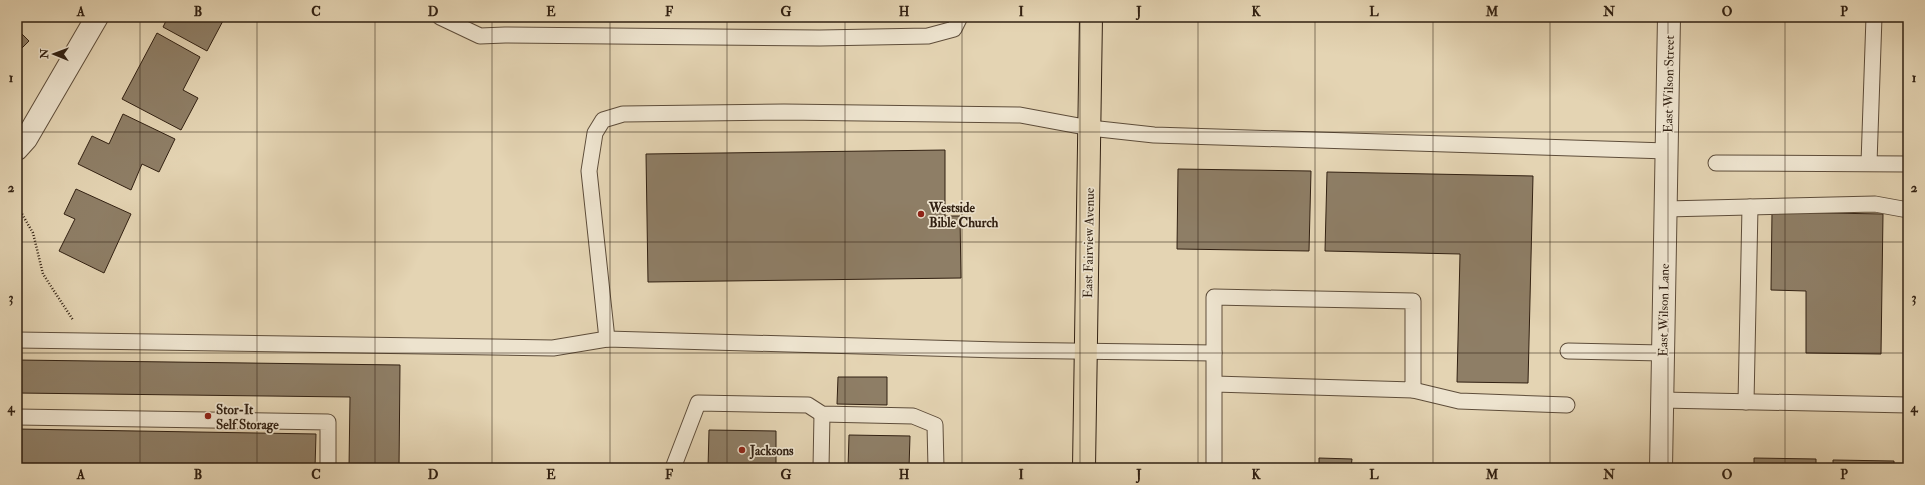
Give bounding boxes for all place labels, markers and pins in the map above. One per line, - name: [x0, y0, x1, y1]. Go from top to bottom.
- place label: Westside Bible Church: [928, 200, 999, 231]
- marker: Westside Bible Church: [916, 209, 926, 219]
- place label: Stor-It Self Storage: [216, 402, 279, 434]
- marker: Stor-It Self Storage: [203, 411, 213, 421]
- place label: Jacksons: [749, 443, 794, 460]
- marker: Jacksons: [737, 445, 747, 455]

